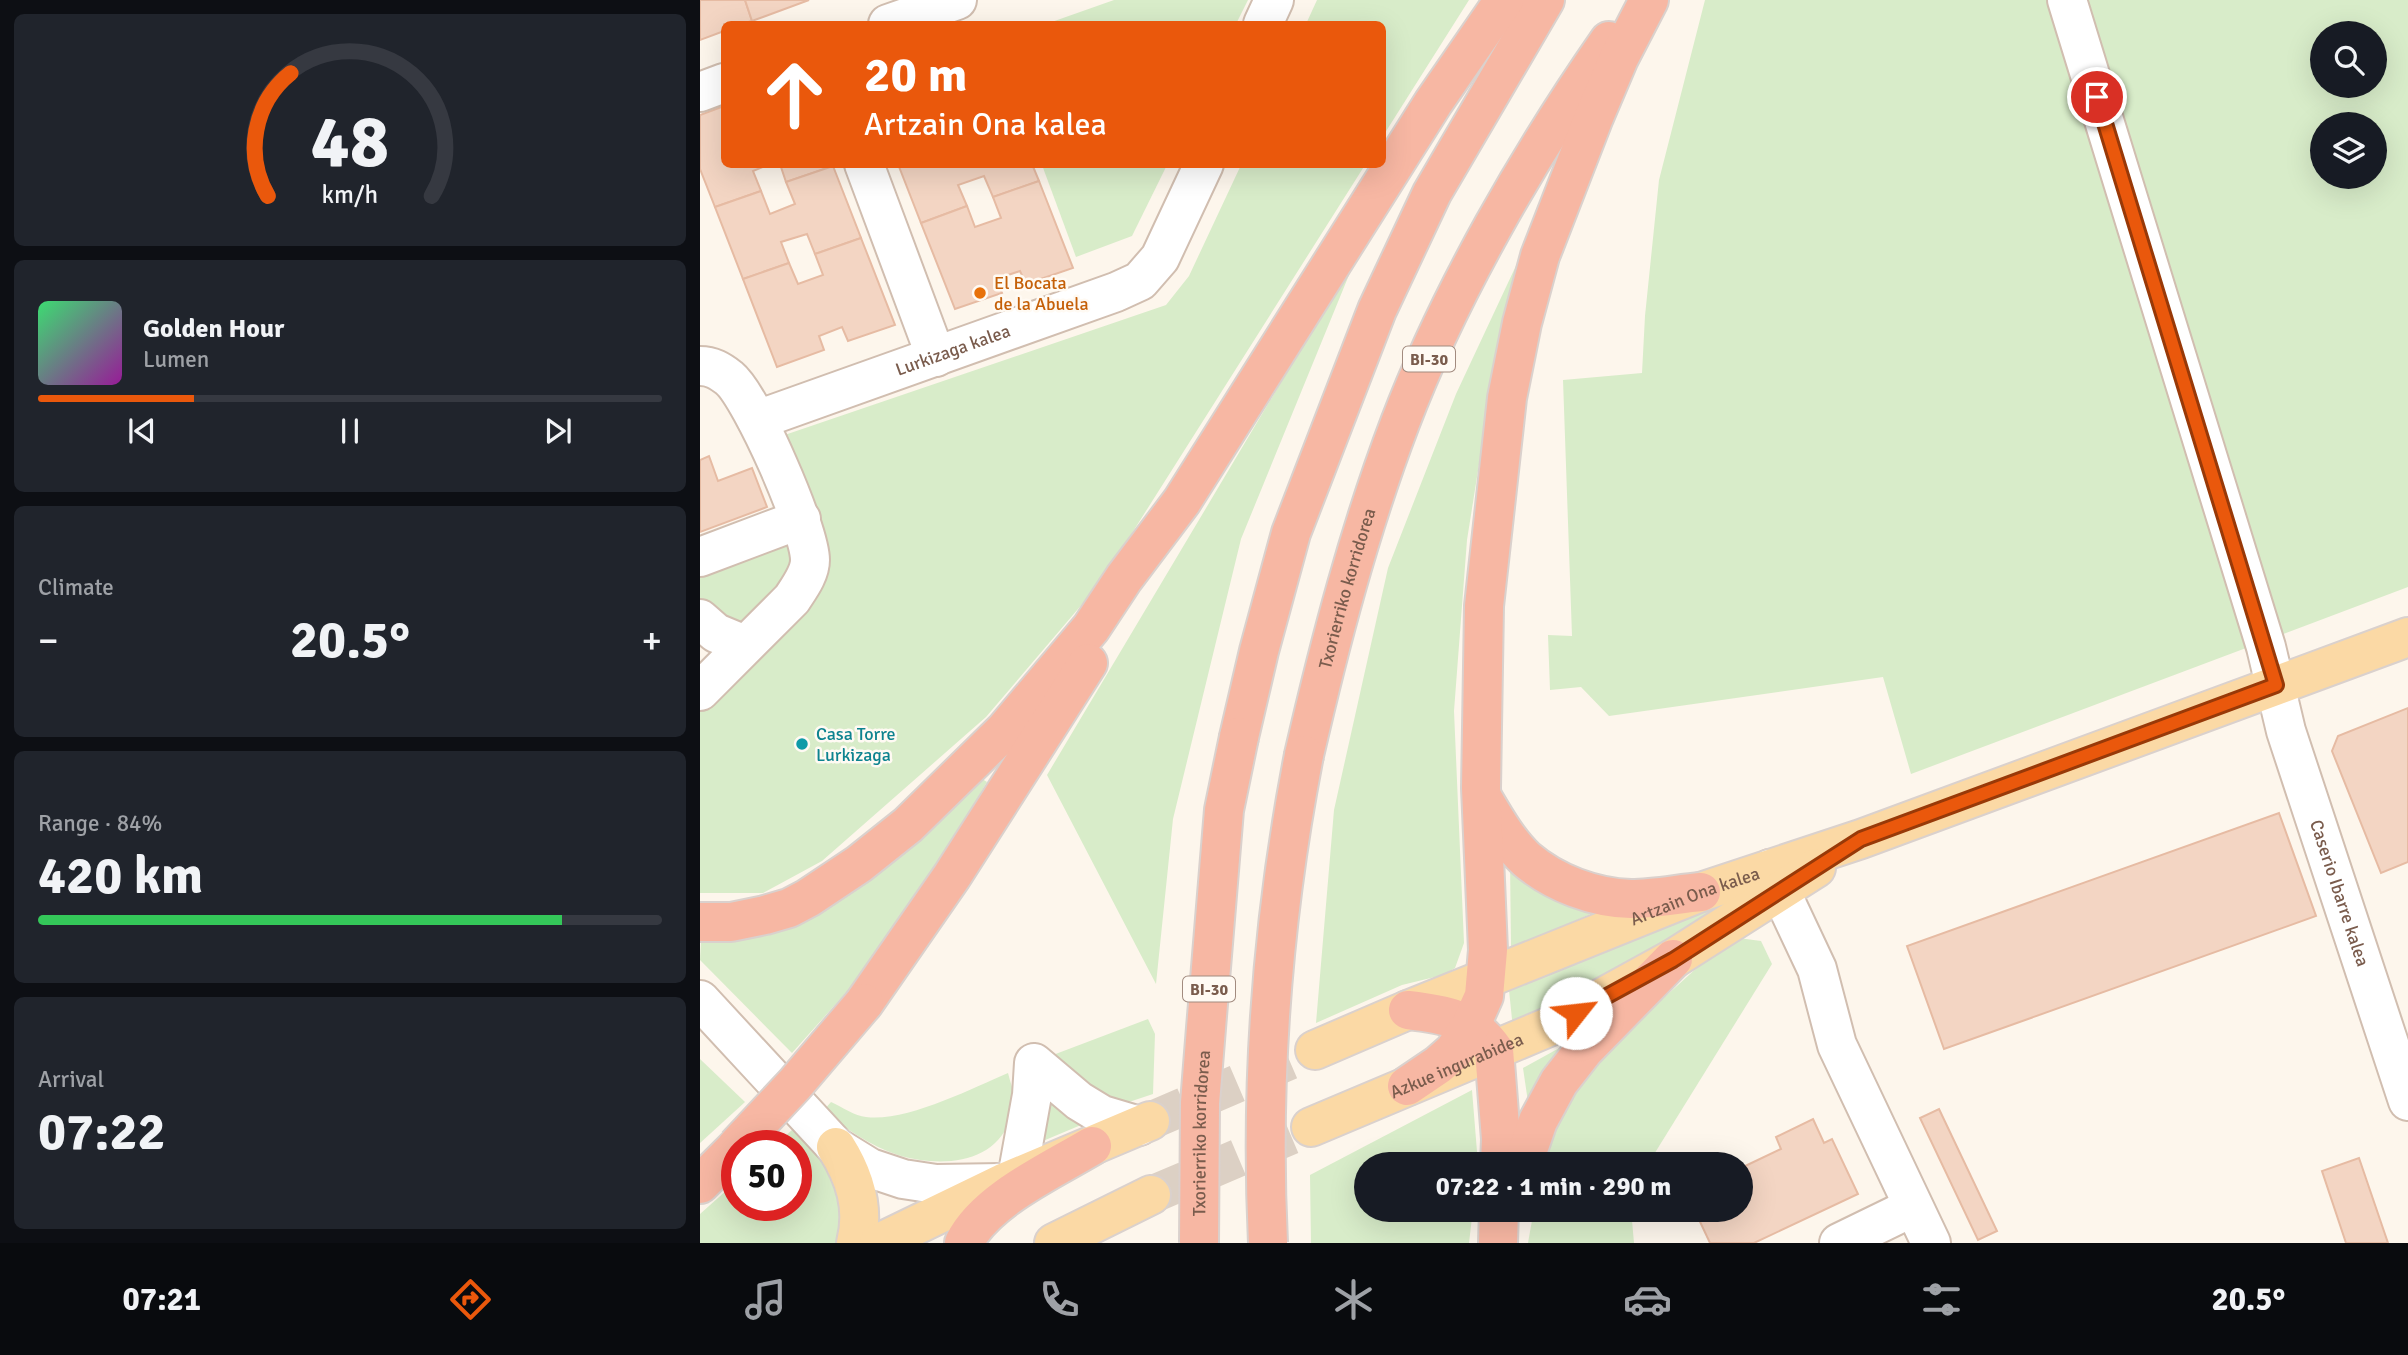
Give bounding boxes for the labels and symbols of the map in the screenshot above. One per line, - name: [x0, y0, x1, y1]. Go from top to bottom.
- pin: [2067, 67, 2127, 127]
- place label: El Bocata de la Abuela: [994, 272, 1089, 315]
- marker: El Bocata de la Abuela: [972, 285, 988, 301]
- street label: Lurkizaga kalea: [893, 320, 1013, 381]
- road number: BI-30: [1403, 346, 1455, 372]
- street label: Txorierriko korridorea: [1314, 505, 1381, 671]
- place label: Casa Torre Lurkizaga: [816, 723, 895, 766]
- marker: Casa Torre Lurkizaga: [794, 736, 810, 752]
- street label: Caserio Ibarre kalea: [2305, 817, 2374, 969]
- street label: Artzain Ona kalea: [1627, 862, 1763, 930]
- road number: BI-30: [1183, 976, 1235, 1001]
- position arrow: [1539, 976, 1613, 1050]
- street label: Azkue ingurabidea: [1387, 1028, 1527, 1103]
- street label: Txorierriko korridorea: [1188, 1049, 1215, 1216]
- speed limit sign: 50: [721, 1130, 812, 1221]

